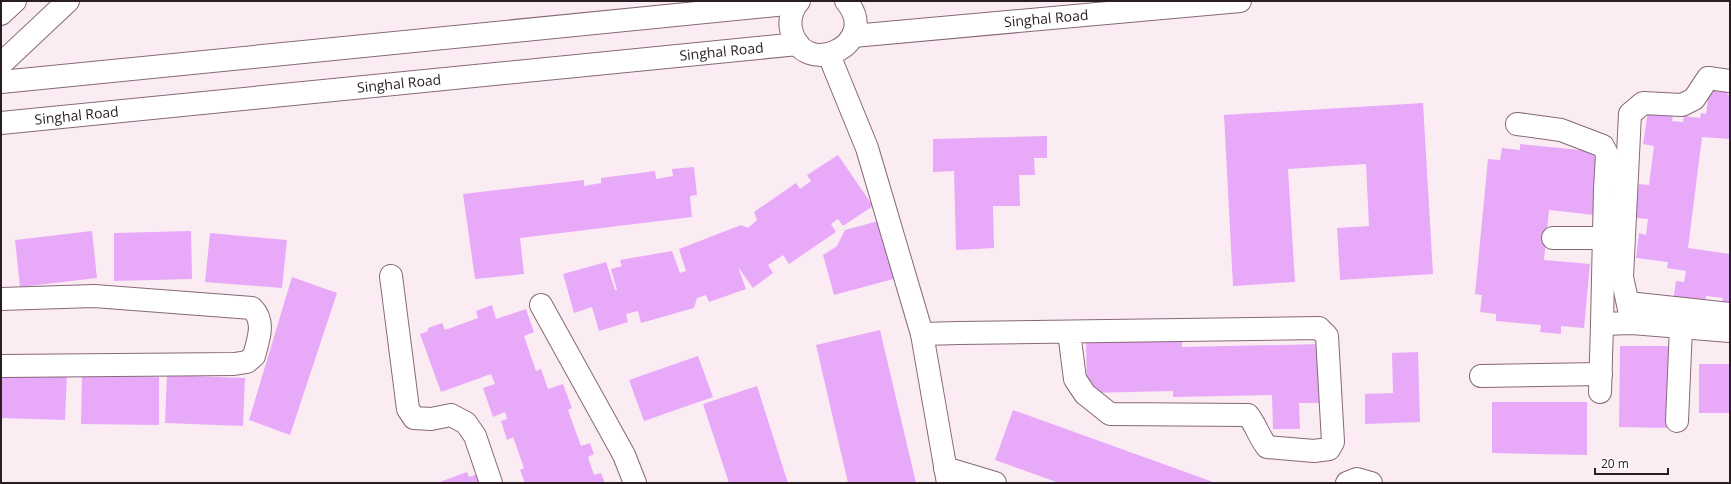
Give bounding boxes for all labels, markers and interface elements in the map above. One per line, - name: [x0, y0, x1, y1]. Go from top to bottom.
- street label: Singhal Road: [1003, 5, 1089, 31]
- street label: Singhal Road: [678, 37, 764, 65]
- street label: Singhal Road: [356, 69, 442, 97]
- street label: Singhal Road: [34, 101, 120, 129]
- scale bar: [1595, 450, 1668, 476]
- text: 20 m: [1601, 455, 1629, 472]

